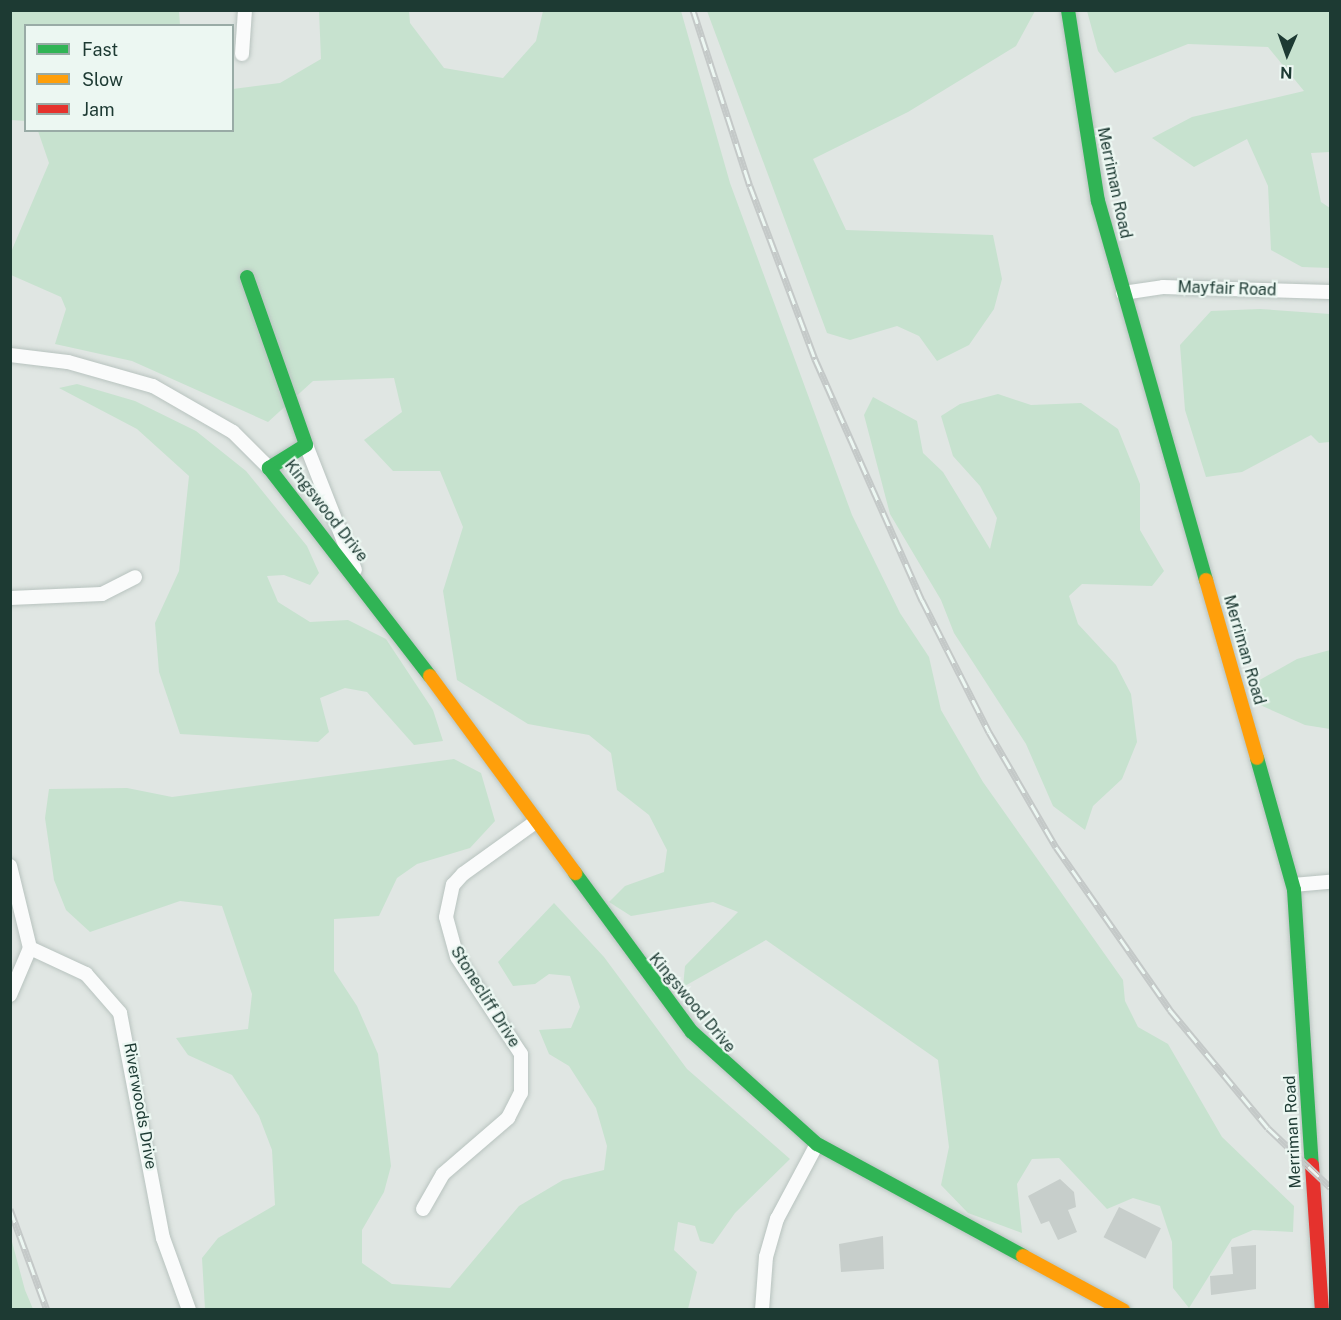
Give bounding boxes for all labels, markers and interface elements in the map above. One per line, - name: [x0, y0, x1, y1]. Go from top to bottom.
- legend: [24, 24, 234, 132]
- north arrow: [1257, 24, 1317, 84]
- text: Fast: [82, 39, 118, 60]
- text: N: [1280, 63, 1293, 82]
- text: Slow: [82, 69, 123, 90]
- text: Jam: [82, 99, 115, 120]
- street label: Merriman Road: [1093, 126, 1135, 240]
- street label: Mayfair Road: [1177, 278, 1277, 300]
- street label: Kingswood Drive: [280, 456, 372, 566]
- street label: Merriman Road: [1219, 593, 1269, 707]
- street label: Stonecliff Drive: [446, 943, 524, 1051]
- street label: Kingswood Drive: [645, 949, 739, 1057]
- street label: Riverwoods Drive: [119, 1041, 161, 1171]
- street label: Merriman Road: [1280, 1075, 1306, 1189]

